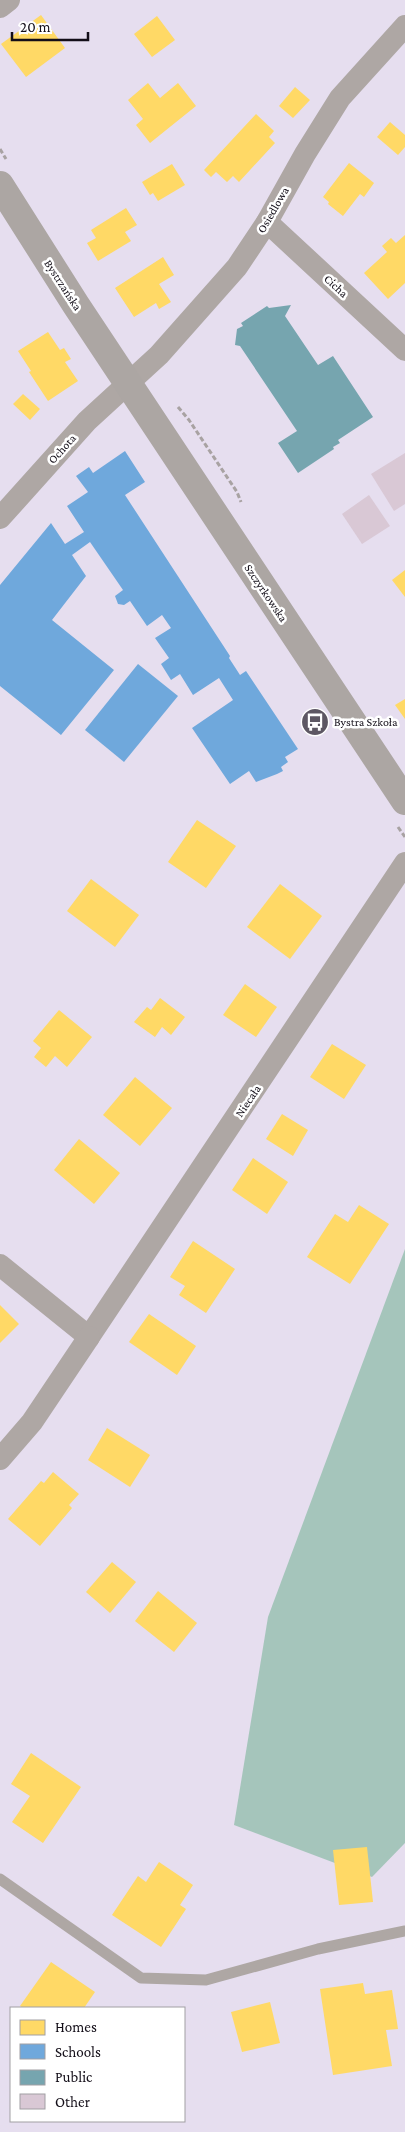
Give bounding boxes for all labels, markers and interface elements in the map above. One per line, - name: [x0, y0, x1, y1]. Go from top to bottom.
- scale bar: [12, 10, 89, 42]
- text: 20 m: [20, 19, 51, 35]
- street label: Osiedlowa: [254, 184, 292, 236]
- street label: Bystrzańska: [41, 257, 85, 313]
- street label: Cicha: [321, 272, 351, 301]
- street label: Ochota: [45, 431, 79, 467]
- street label: Szczyrkowska: [242, 561, 291, 625]
- bus stop icon: Bystra Szkoła: [300, 707, 330, 737]
- place label: Bystra Szkoła: [334, 715, 398, 729]
- street label: Niecała: [232, 1082, 264, 1120]
- legend: [10, 2007, 185, 2122]
- text: Homes: [55, 2019, 97, 2035]
- text: Schools: [55, 2044, 101, 2060]
- text: Public: [55, 2069, 93, 2085]
- text: Other: [55, 2094, 91, 2110]

